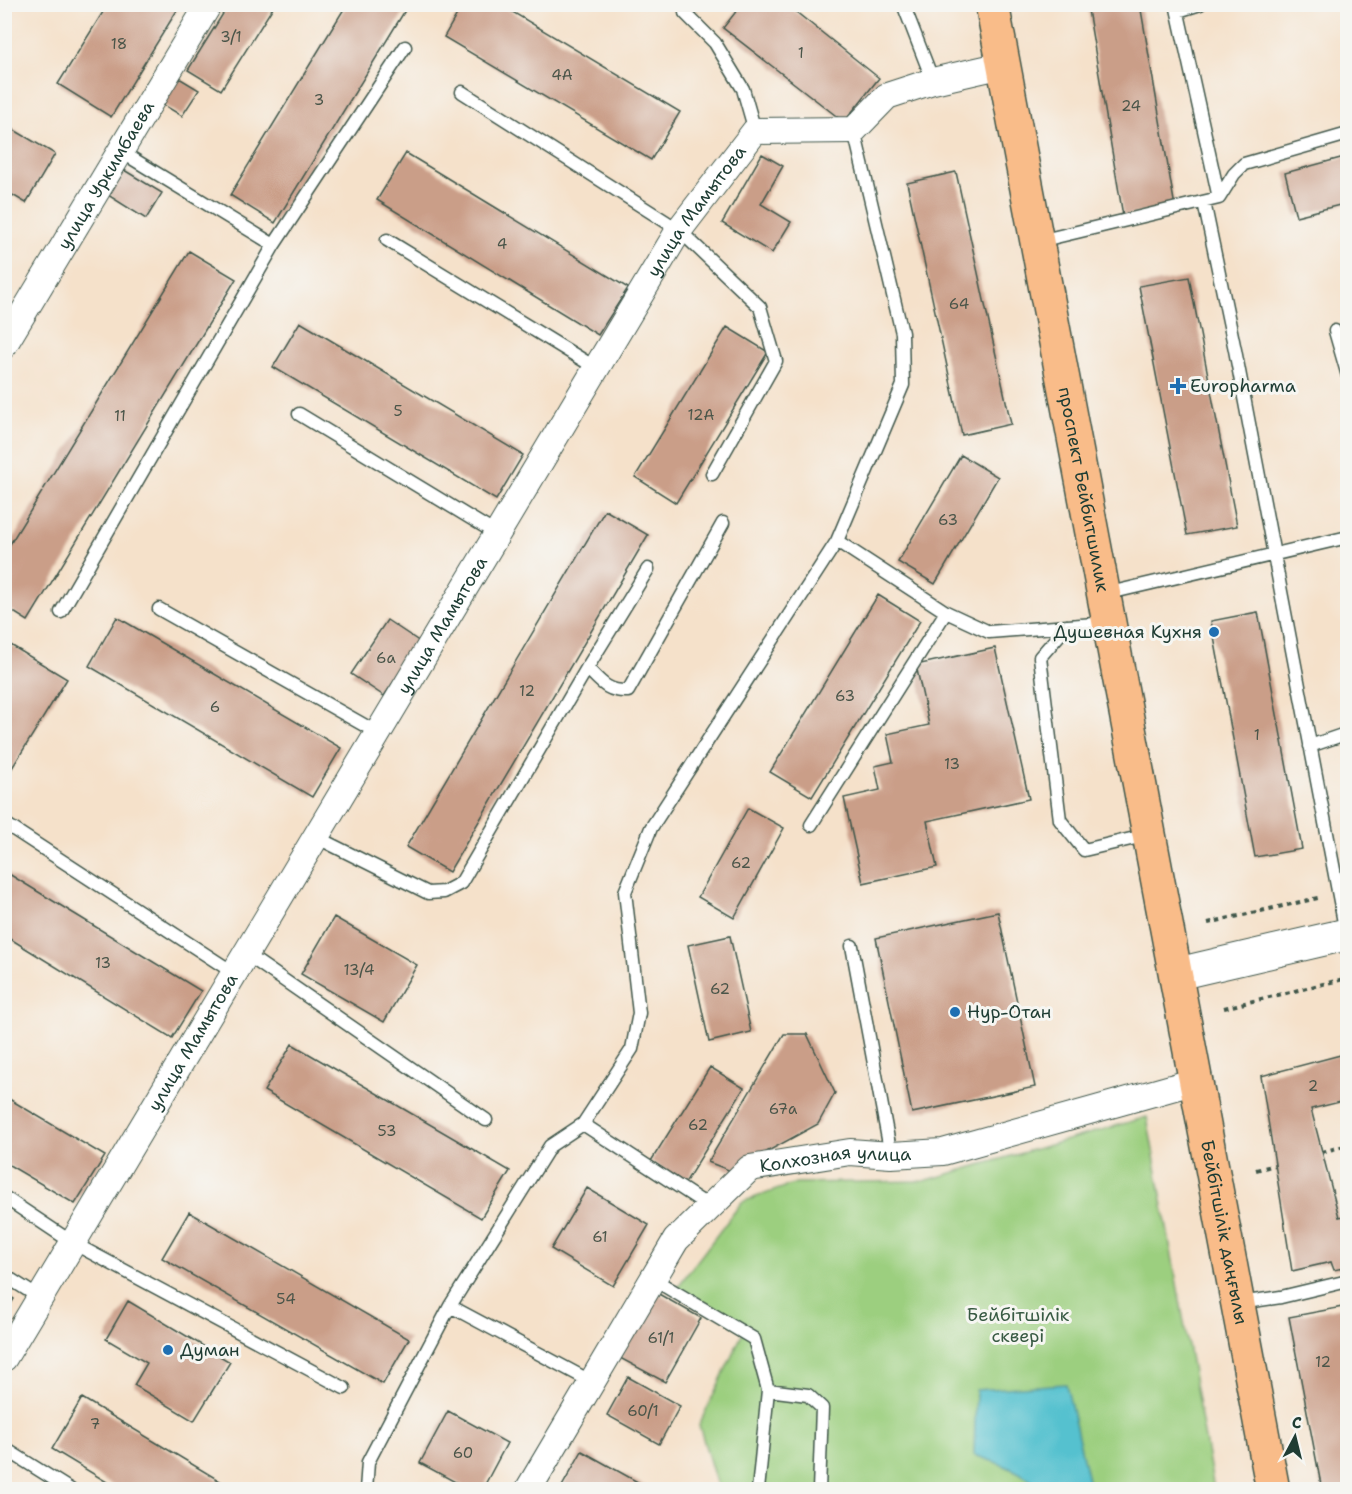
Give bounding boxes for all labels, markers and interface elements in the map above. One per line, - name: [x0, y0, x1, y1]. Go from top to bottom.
- house number: 3/1: [220, 27, 242, 47]
- house number: 18: [111, 34, 127, 54]
- house number: 1: [798, 43, 804, 63]
- house number: 4А: [551, 65, 573, 85]
- house number: 3: [314, 90, 324, 110]
- street label: улица Уркимбаева: [52, 96, 160, 254]
- house number: 24: [1121, 96, 1141, 116]
- street label: улица Мамытова: [642, 140, 752, 281]
- house number: 4: [497, 234, 507, 254]
- house number: 64: [949, 294, 969, 314]
- place label: Europharma: [1190, 374, 1296, 398]
- marker: Europharma: [1171, 379, 1185, 393]
- street label: проспект Бейбитшилик: [1053, 385, 1115, 594]
- house number: 5: [393, 401, 403, 421]
- house number: 12А: [688, 405, 715, 425]
- house number: 11: [114, 406, 126, 426]
- house number: 63: [938, 510, 958, 530]
- street label: улица Мамытова: [392, 552, 493, 698]
- place label: Душевная Кухня: [1054, 620, 1202, 644]
- marker: Душевная Кухня: [1207, 625, 1221, 639]
- house number: 6а: [376, 648, 397, 668]
- house number: 12: [519, 681, 535, 701]
- house number: 63: [835, 686, 855, 706]
- house number: 6: [210, 697, 220, 717]
- house number: 1: [1254, 725, 1260, 745]
- house number: 13: [944, 754, 960, 774]
- house number: 62: [731, 853, 751, 873]
- house number: 13: [95, 953, 111, 973]
- house number: 13/4: [344, 960, 374, 980]
- street label: улица Мамытова: [142, 969, 243, 1116]
- house number: 62: [710, 979, 730, 999]
- place label: Нур-Отан: [967, 1000, 1051, 1024]
- marker: Нур-Отан: [948, 1005, 962, 1019]
- house number: 2: [1308, 1076, 1318, 1096]
- house number: 67а: [769, 1099, 798, 1119]
- house number: 62: [688, 1115, 708, 1135]
- house number: 53: [378, 1121, 397, 1141]
- street label: Бейбітшілік даңғылы: [1195, 1138, 1253, 1327]
- street label: Колхозная улица: [758, 1140, 912, 1178]
- house number: 61: [592, 1227, 608, 1247]
- house number: 54: [276, 1289, 296, 1309]
- park label: Бейбітшілік сквері: [967, 1303, 1070, 1348]
- house number: 61/1: [648, 1328, 674, 1348]
- place label: Думан: [180, 1338, 240, 1362]
- marker: Думан: [161, 1343, 175, 1357]
- house number: 12: [1315, 1352, 1331, 1372]
- house number: 60/1: [627, 1401, 659, 1421]
- north arrow: [1265, 1407, 1325, 1467]
- text: С: [1291, 1412, 1303, 1434]
- house number: 7: [90, 1414, 100, 1434]
- house number: 60: [453, 1443, 473, 1463]

